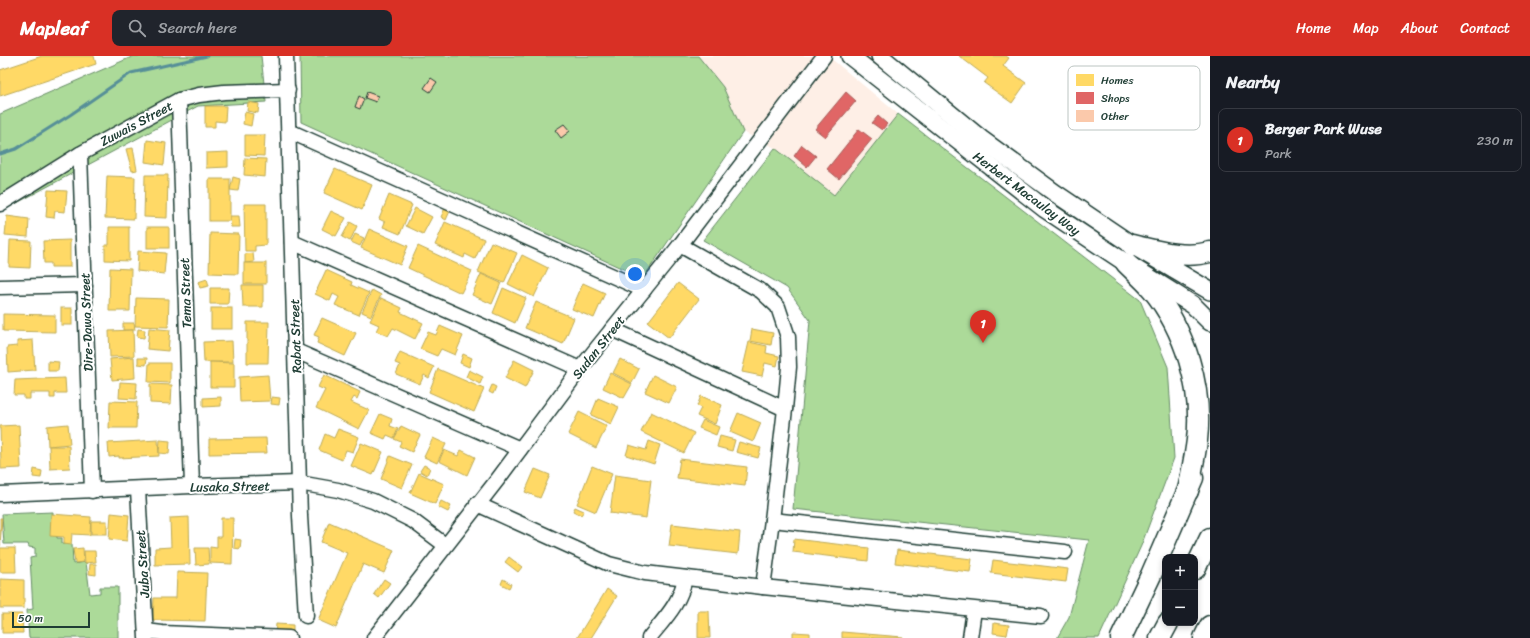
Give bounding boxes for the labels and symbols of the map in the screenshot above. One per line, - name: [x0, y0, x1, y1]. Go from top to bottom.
- legend: [1068, 66, 1200, 130]
- text: Homes: [1101, 71, 1134, 90]
- text: Shops: [1101, 89, 1130, 108]
- street label: Zuwais Street: [95, 94, 177, 152]
- text: Other: [1101, 107, 1129, 126]
- street label: Herbert Macaulay Way: [968, 145, 1086, 242]
- street label: Tema Street: [173, 257, 198, 329]
- your location: [625, 264, 645, 284]
- street label: Dire-Dawa Street: [73, 272, 100, 372]
- street label: Rabat Street: [283, 298, 308, 374]
- street label: Sudan Street: [566, 310, 631, 384]
- pin: 1: [970, 310, 996, 343]
- street label: Lusaka Street: [190, 474, 271, 499]
- street label: Juba Street: [129, 529, 156, 600]
- scale bar: [12, 610, 90, 629]

